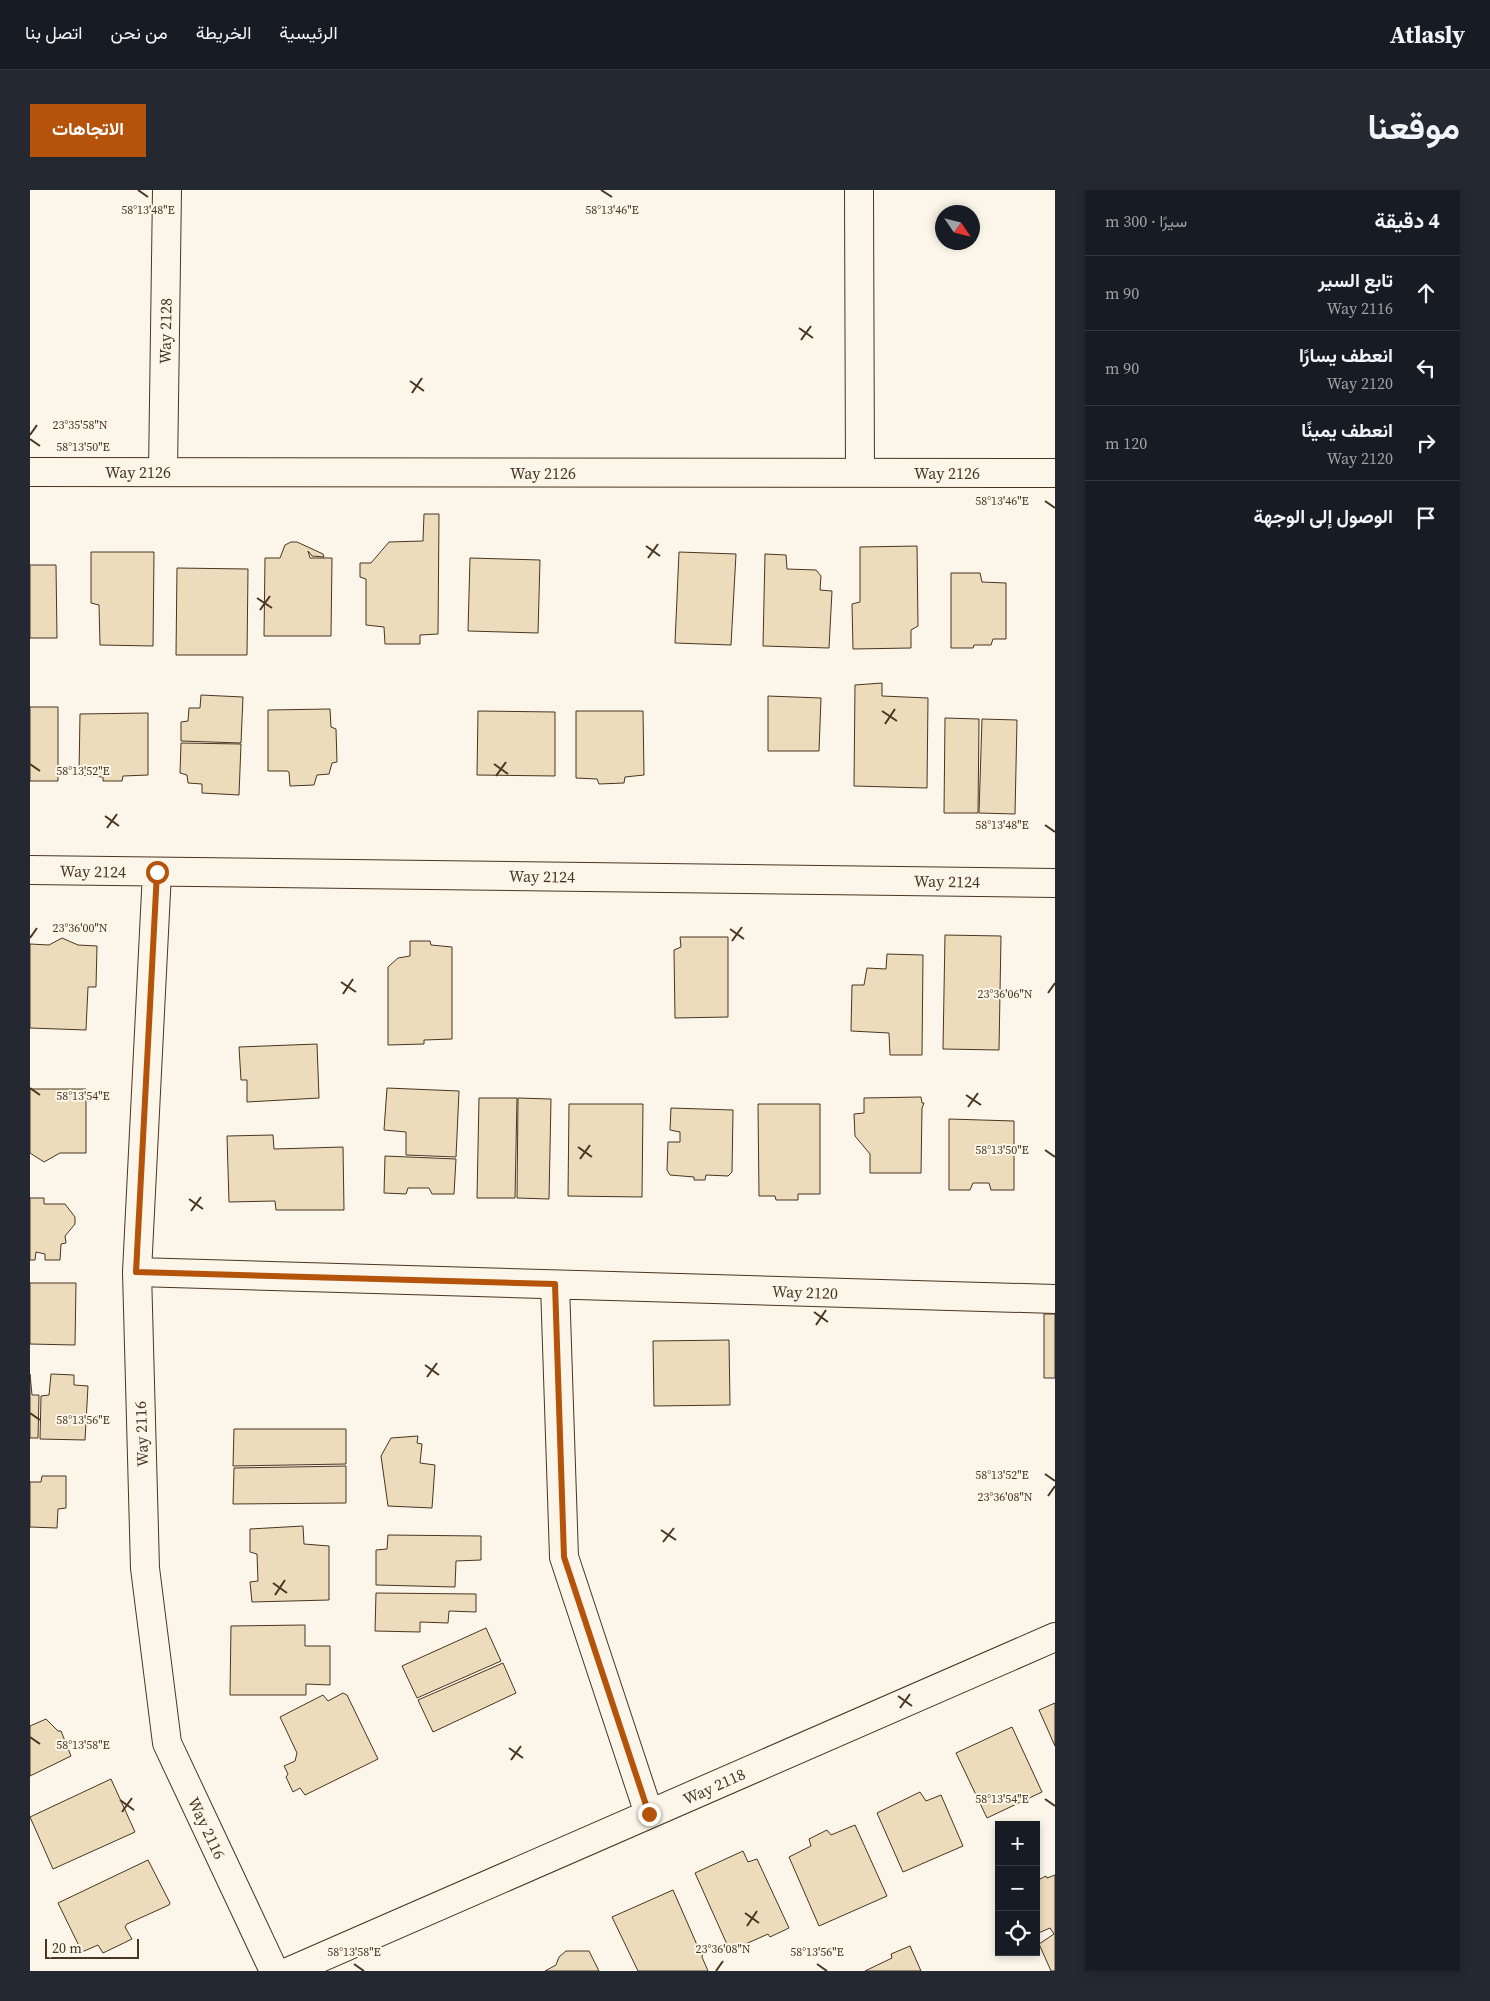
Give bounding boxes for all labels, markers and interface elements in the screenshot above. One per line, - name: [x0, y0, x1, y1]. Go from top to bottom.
- text: Atlasly: [1390, 18, 1465, 51]
- text: اتصل بنا: [25, 20, 83, 45]
- text: من نحن: [111, 20, 168, 45]
- text: الخريطة: [196, 20, 251, 45]
- text: الرئيسية: [279, 20, 338, 45]
- text: موقعنا: [1367, 103, 1460, 151]
- button: الاتجاهات: [30, 104, 146, 157]
- text: 58°13'48"E: [121, 202, 175, 218]
- text: 58°13'46"E: [585, 202, 639, 218]
- north arrow: [935, 205, 980, 250]
- text: 4 دقيقة: [1375, 206, 1440, 235]
- text: سيرًا · 300 m: [1105, 210, 1187, 232]
- text: تابع السير: [1318, 267, 1393, 293]
- icon: ahead: [1412, 279, 1440, 307]
- text: 90 m: [1105, 282, 1139, 304]
- text: Way 2116: [1327, 297, 1393, 319]
- street label: Way 2128: [153, 298, 177, 364]
- text: انعطف يسارًا: [1299, 342, 1393, 368]
- icon: left: [1412, 354, 1440, 382]
- text: 90 m: [1105, 357, 1139, 379]
- text: Way 2120: [1327, 372, 1393, 394]
- text: 23°35'58"N: [52, 417, 108, 433]
- text: انعطف يمينًا: [1301, 417, 1393, 443]
- icon: right: [1412, 429, 1440, 457]
- text: 120 m: [1105, 432, 1147, 454]
- text: 58°13'50"E: [56, 439, 110, 455]
- text: Way 2120: [1327, 447, 1393, 469]
- street label: Way 2126: [105, 461, 171, 483]
- street label: Way 2126: [510, 462, 576, 484]
- street label: Way 2126: [914, 462, 980, 484]
- text: 58°13'46"E: [975, 493, 1029, 509]
- text: الوصول إلى الوجهة: [1254, 503, 1393, 529]
- icon: arrive: [1412, 504, 1440, 532]
- text: 58°13'52"E: [56, 763, 110, 779]
- text: 58°13'48"E: [975, 817, 1029, 833]
- street label: Way 2124: [60, 859, 126, 883]
- route start: [146, 861, 169, 884]
- street label: Way 2124: [509, 864, 575, 888]
- street label: Way 2124: [914, 869, 980, 893]
- text: 23°36'00"N: [52, 920, 108, 936]
- text: 23°36'06"N: [977, 986, 1033, 1002]
- text: 58°13'54"E: [56, 1088, 110, 1104]
- text: 58°13'50"E: [975, 1142, 1029, 1158]
- street label: Way 2120: [772, 1280, 838, 1304]
- street label: Way 2116: [129, 1401, 153, 1467]
- text: 58°13'56"E: [56, 1412, 110, 1428]
- text: 58°13'52"E: [975, 1467, 1029, 1483]
- text: 23°36'08"N: [977, 1489, 1033, 1505]
- text: 58°13'58"E: [56, 1737, 110, 1753]
- street label: Way 2118: [679, 1762, 749, 1810]
- text: 58°13'54"E: [975, 1791, 1029, 1807]
- street label: Way 2116: [183, 1793, 231, 1863]
- route end: [638, 1803, 661, 1826]
- map controls: [995, 1821, 1040, 1956]
- button: +: [995, 1821, 1040, 1866]
- button: −: [995, 1866, 1040, 1911]
- button: locate: [995, 1911, 1040, 1956]
- scale bar: [45, 1936, 139, 1959]
- text: 20 m: [52, 1938, 82, 1958]
- text: 23°36'08"N: [695, 1941, 751, 1957]
- text: 58°13'58"E: [327, 1944, 381, 1960]
- text: 58°13'56"E: [790, 1944, 844, 1960]

